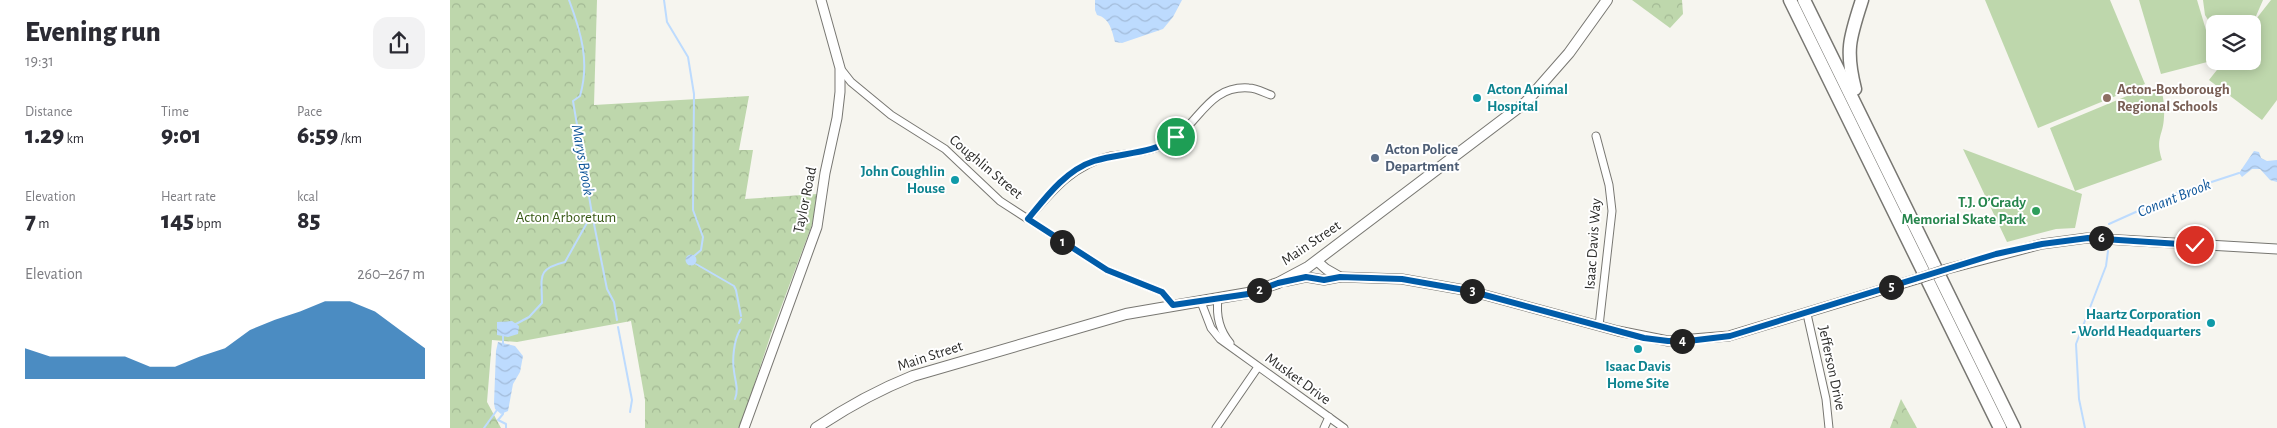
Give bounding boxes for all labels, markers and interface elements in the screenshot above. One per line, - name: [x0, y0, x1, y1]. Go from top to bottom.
- map controls: [2206, 15, 2261, 70]
- button: layers: [2206, 15, 2261, 70]
- button: share: [373, 17, 425, 69]
- text: Evening run: [25, 19, 161, 47]
- text: 19:31: [25, 53, 54, 69]
- place label: Acton Animal Hospital: [1487, 82, 1568, 114]
- place label: Acton-Boxborough Regional Schools: [2117, 82, 2230, 114]
- marker: Acton Animal Hospital: [1471, 92, 1483, 104]
- marker: Acton-Boxborough Regional Schools: [2101, 92, 2113, 104]
- text: Distance: [25, 105, 72, 119]
- text: Time: [161, 105, 189, 119]
- text: Pace: [297, 105, 322, 119]
- pin: [1155, 116, 1197, 158]
- text: 1.29: [25, 123, 64, 148]
- text: 9:01: [161, 123, 201, 148]
- text: 6:59: [297, 123, 338, 148]
- water label: Marys Brook: [569, 123, 597, 197]
- icon: arrive: [1162, 123, 1190, 151]
- text: km: [64, 132, 84, 146]
- text: /km: [338, 132, 362, 146]
- street label: Coughlin Street: [947, 132, 1026, 202]
- place label: Acton Police Department: [1385, 142, 1459, 174]
- marker: Acton Police Department: [1369, 152, 1381, 164]
- place label: John Coughlin House: [861, 164, 945, 196]
- street label: Taylor Road: [791, 165, 819, 235]
- marker: John Coughlin House: [949, 174, 961, 186]
- water label: Conant Brook: [2135, 176, 2213, 220]
- text: Elevation: [25, 190, 76, 204]
- text: Heart rate: [161, 190, 216, 204]
- text: kcal: [297, 190, 318, 204]
- place label: T.J. O’Grady Memorial Skate Park: [1902, 195, 2027, 227]
- street label: Isaac Davis Way: [1582, 197, 1604, 290]
- marker: T.J. O’Grady Memorial Skate Park: [2030, 205, 2042, 217]
- text: 7: [25, 208, 36, 233]
- text: 145: [161, 208, 194, 233]
- text: 85: [297, 208, 321, 233]
- park label: Acton Arboretum: [516, 210, 616, 225]
- text: m: [36, 217, 50, 231]
- text: bpm: [194, 217, 222, 231]
- street label: Main Street: [1279, 218, 1343, 268]
- pin: [2174, 224, 2216, 266]
- pin: 6: [2088, 226, 2114, 250]
- pin: 1: [1050, 230, 1074, 254]
- text: 6: [2098, 231, 2105, 245]
- icon: check: [2181, 231, 2209, 259]
- text: 1: [1060, 235, 1065, 249]
- text: Elevation: [25, 266, 83, 282]
- text: 260–267 m: [357, 266, 425, 282]
- pin: 5: [1878, 274, 1904, 300]
- pin: 2: [1246, 278, 1272, 302]
- pin: 3: [1460, 278, 1484, 304]
- text: 5: [1888, 280, 1895, 294]
- text: 2: [1256, 283, 1263, 297]
- text: 3: [1469, 284, 1476, 298]
- place label: Haartz Corporation - World Headquarters: [2071, 307, 2201, 339]
- marker: Haartz Corporation - World Headquarters: [2205, 317, 2217, 329]
- street label: Jefferson Drive: [1816, 324, 1848, 412]
- pin: 4: [1670, 328, 1694, 354]
- text: 4: [1679, 334, 1686, 348]
- street label: Main Street: [895, 338, 965, 374]
- marker: Isaac Davis Home Site: [1632, 343, 1644, 355]
- street label: Musket Drive: [1263, 350, 1334, 408]
- place label: Isaac Davis Home Site: [1605, 359, 1671, 391]

